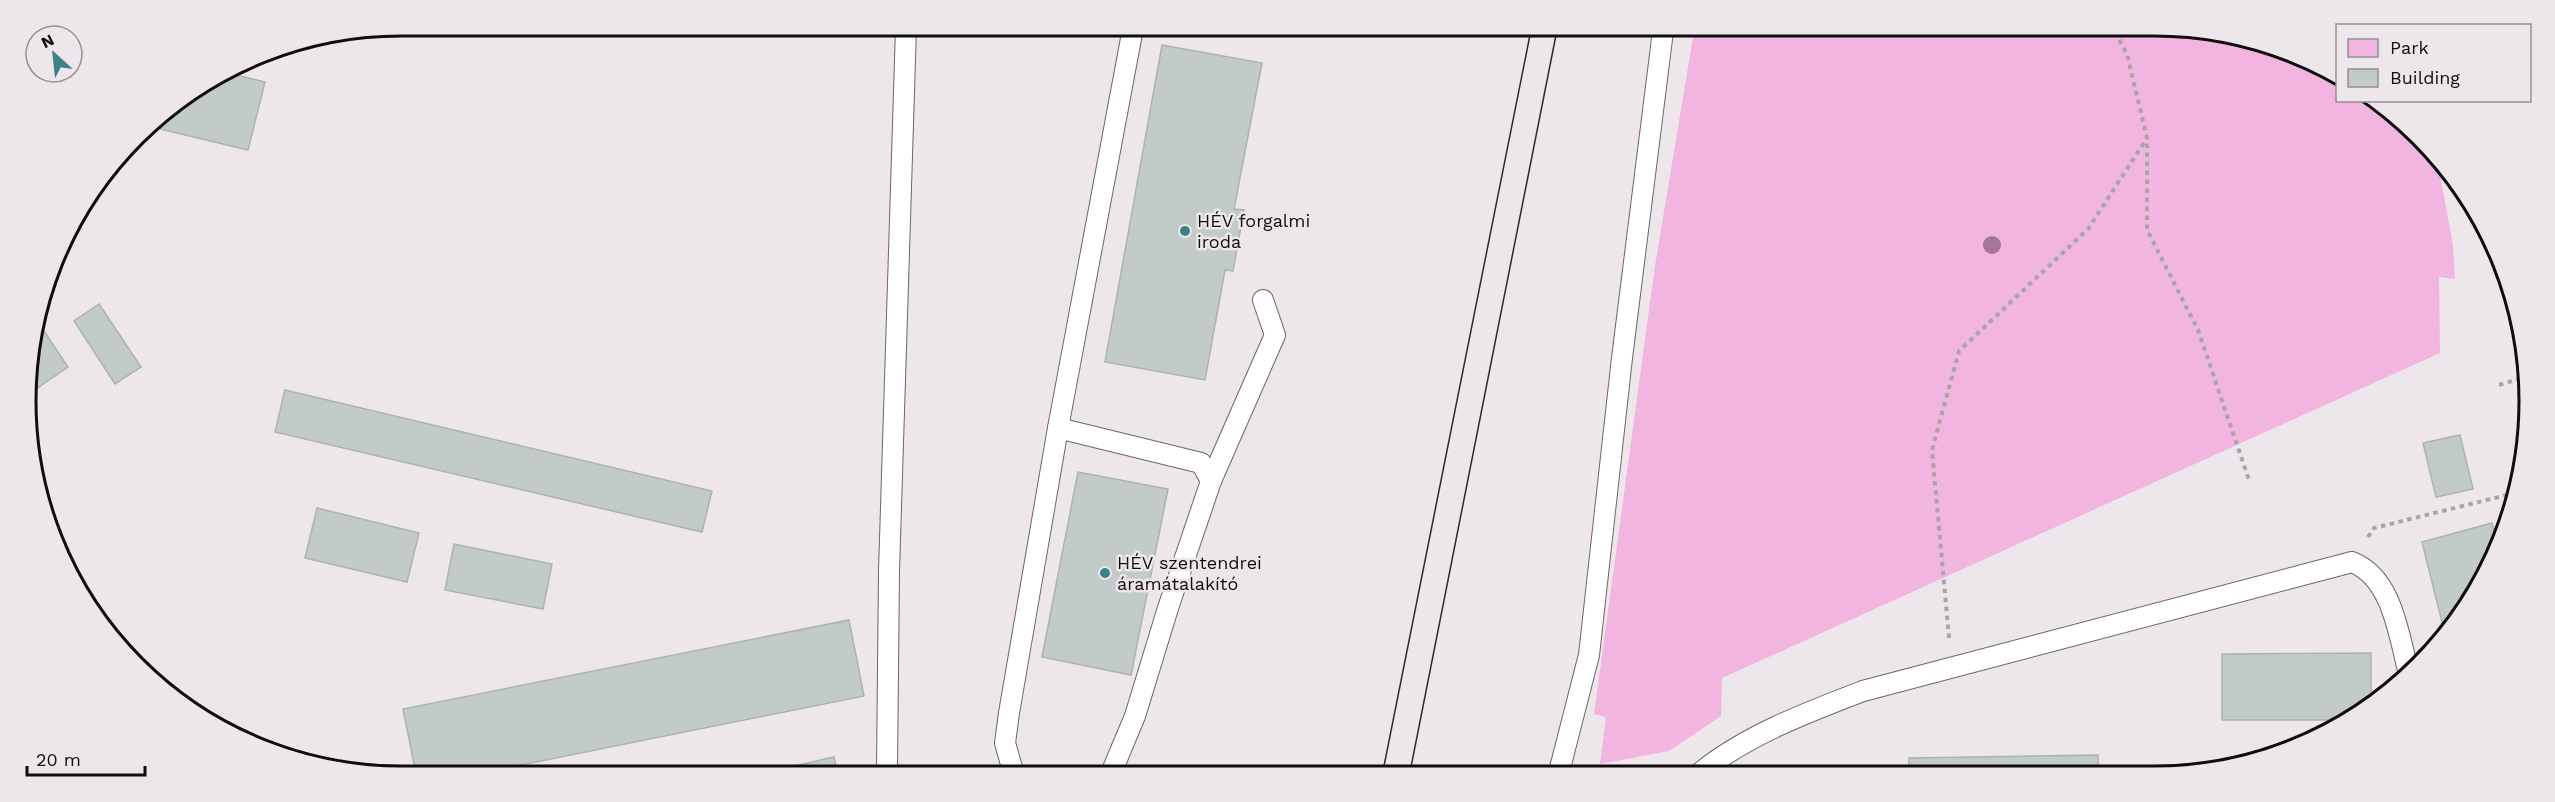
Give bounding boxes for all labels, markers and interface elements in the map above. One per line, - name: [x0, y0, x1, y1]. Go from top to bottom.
- north arrow: [24, 24, 84, 84]
- legend: [2336, 24, 2531, 102]
- text: N: [38, 30, 57, 52]
- text: Park: [2390, 37, 2429, 58]
- text: Building: [2390, 67, 2460, 88]
- place label: HÉV forgalmi iroda: [1197, 210, 1310, 252]
- marker: HÉV forgalmi iroda: [1178, 224, 1192, 238]
- place label: HÉV szentendrei áramátalakító: [1117, 552, 1262, 594]
- marker: HÉV szentendrei áramátalakító: [1098, 566, 1112, 580]
- scale bar: [27, 739, 146, 777]
- text: 20 m: [36, 749, 81, 770]

